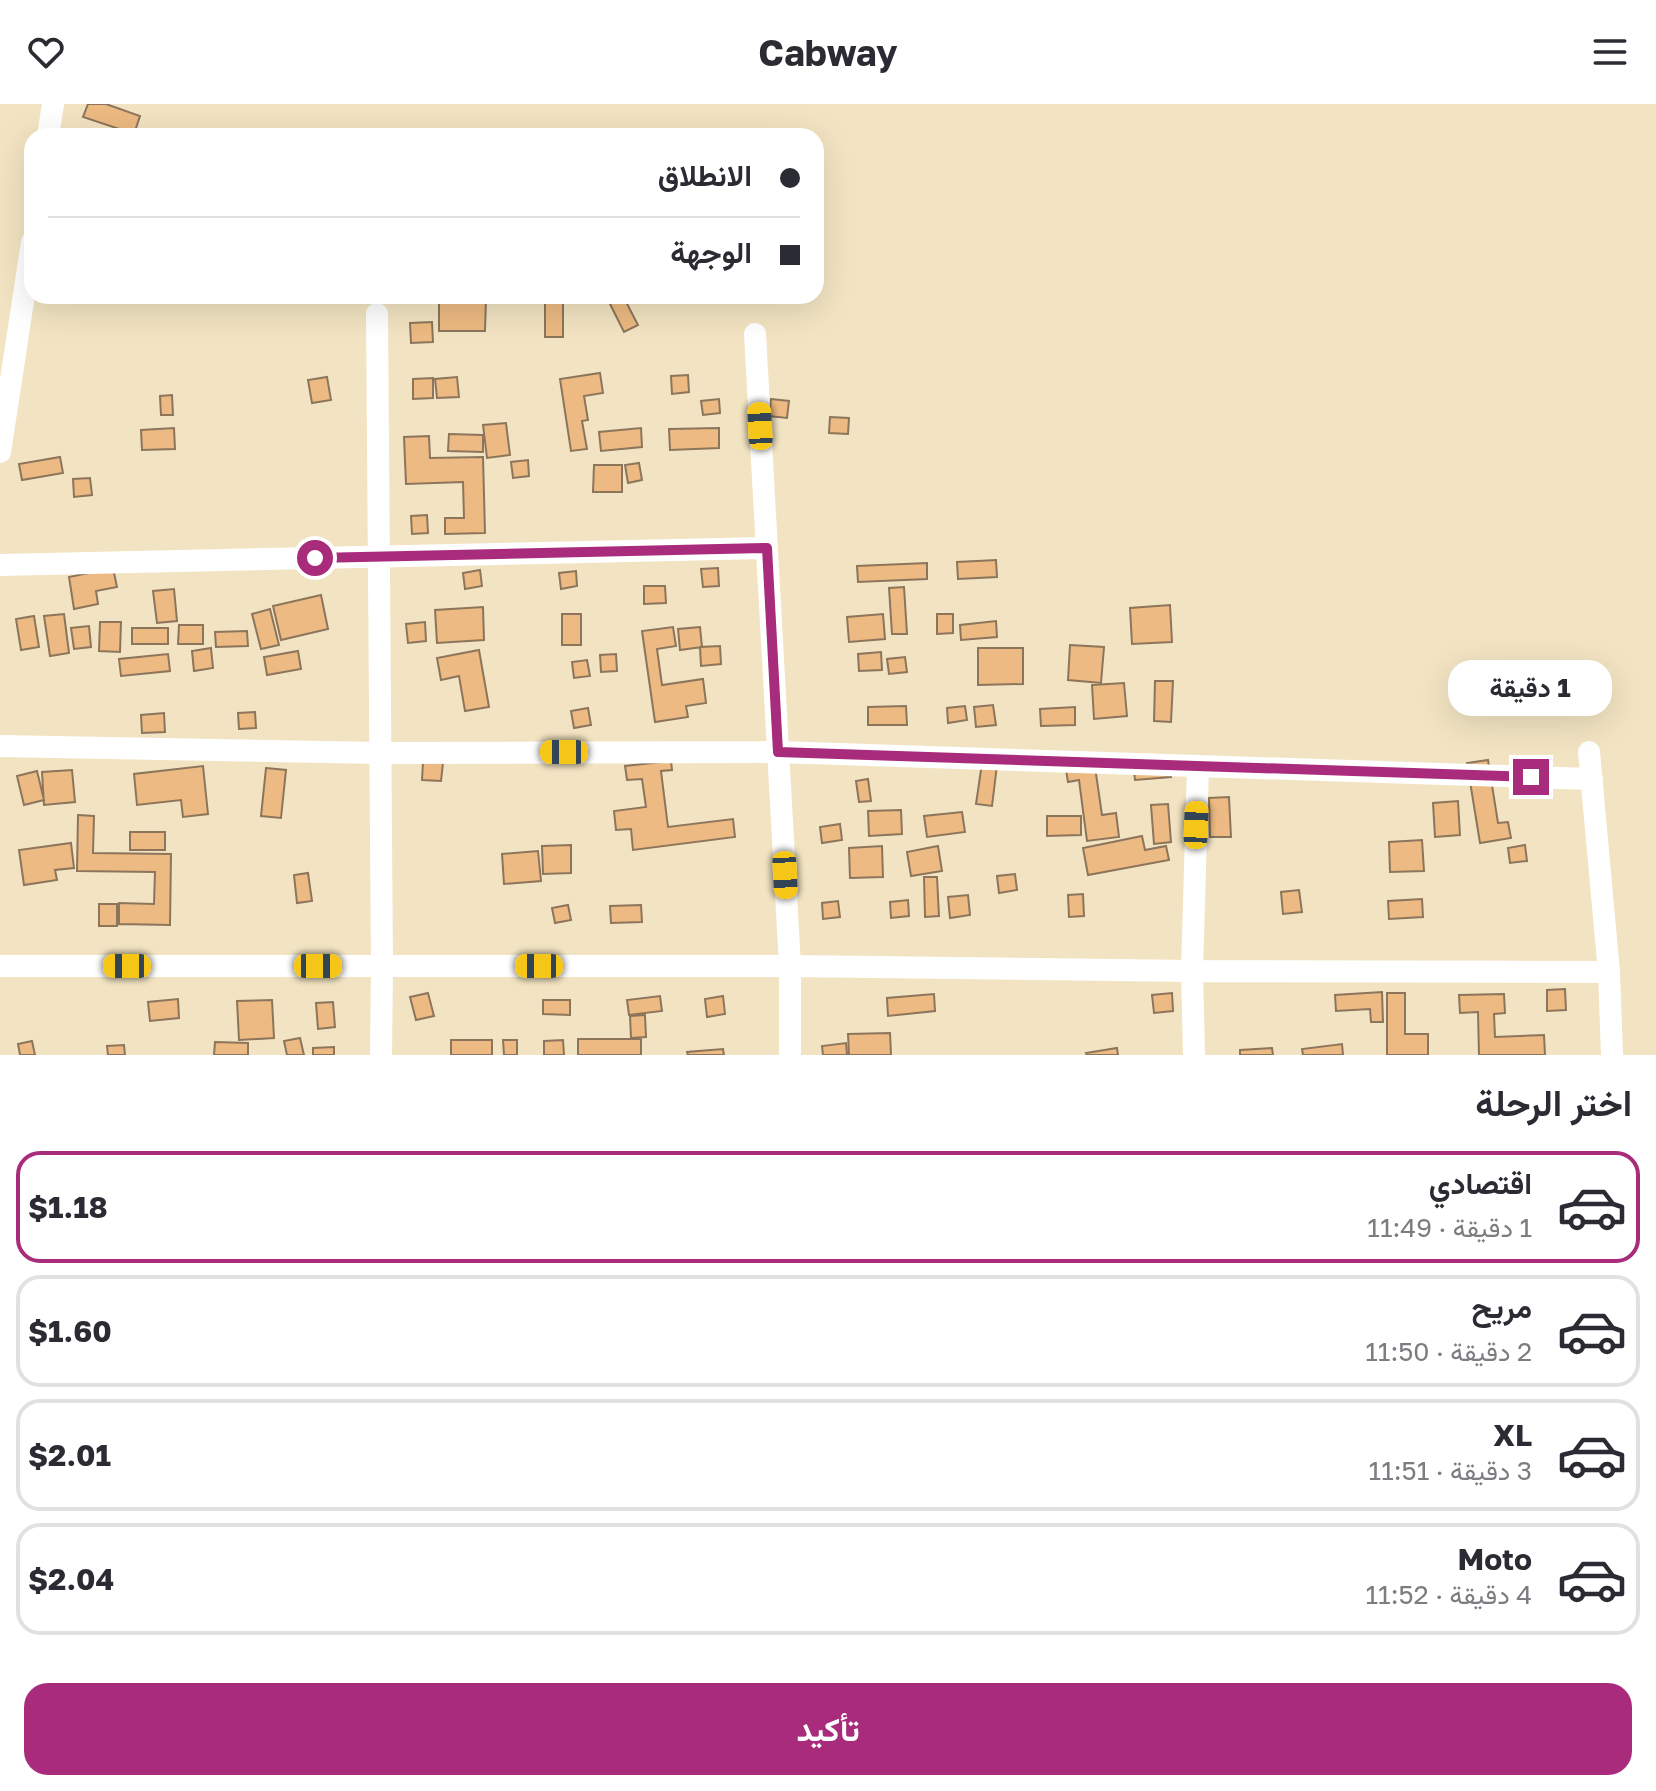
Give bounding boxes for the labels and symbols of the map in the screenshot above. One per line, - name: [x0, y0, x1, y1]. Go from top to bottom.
- car: [747, 401, 773, 451]
- route start: [297, 540, 333, 576]
- callout: 1 دقيقة: [1449, 661, 1613, 717]
- car: [540, 740, 588, 764]
- route end: [1513, 759, 1549, 795]
- car: [1183, 801, 1209, 849]
- car: [772, 850, 798, 900]
- car: [103, 954, 151, 978]
- car: [294, 954, 342, 978]
- car: [515, 954, 563, 978]

